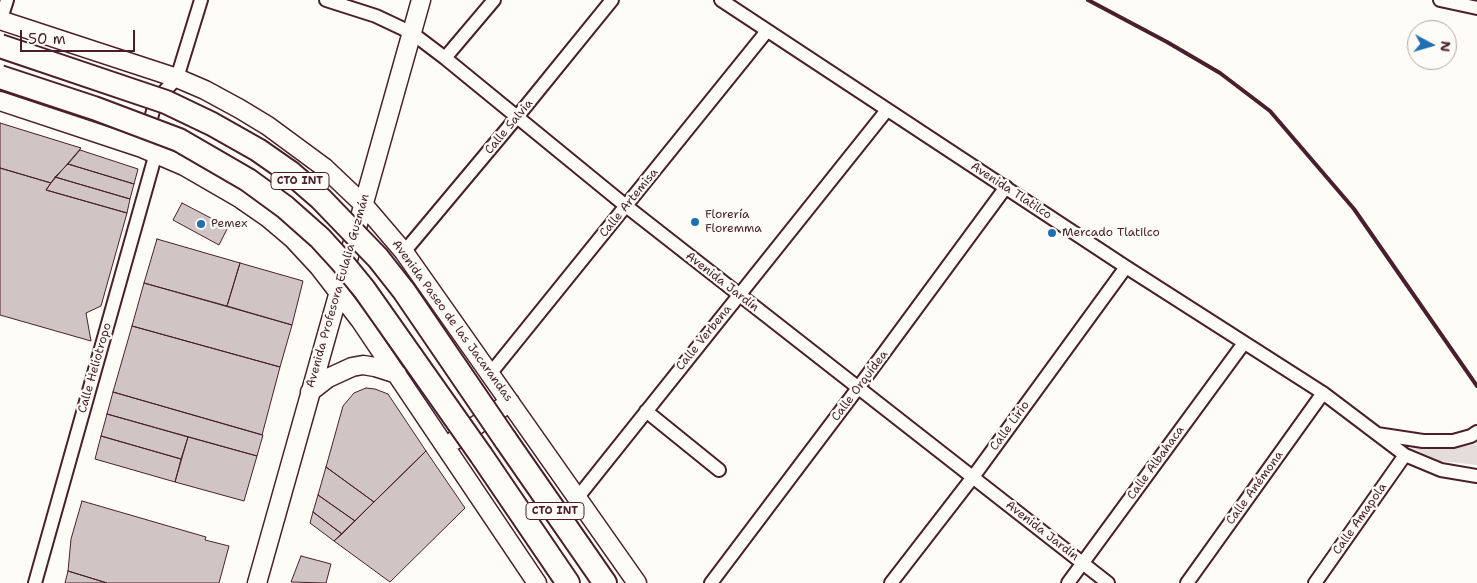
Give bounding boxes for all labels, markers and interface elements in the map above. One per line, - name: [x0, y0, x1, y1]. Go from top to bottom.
- scale bar: [22, 20, 138, 52]
- north arrow: [1407, 20, 1457, 70]
- text: 50 m: [28, 29, 66, 49]
- text: N: [1436, 40, 1455, 53]
- street label: Calle Salvia: [482, 97, 536, 157]
- street label: Avenida Tlatilco: [968, 159, 1054, 223]
- street label: Calle Artemisa: [597, 166, 661, 240]
- road number: CTO INT: [271, 172, 329, 190]
- street label: Avenida Profesora Eulalia Guzmán: [303, 192, 373, 390]
- place label: Florería Floremma: [705, 208, 762, 236]
- marker: Florería Floremma: [689, 216, 701, 228]
- place label: Pemex: [211, 217, 247, 231]
- marker: Pemex: [195, 218, 207, 230]
- place label: Mercado Tlatilco: [1062, 226, 1160, 240]
- marker: Mercado Tlatilco: [1046, 227, 1058, 239]
- street label: Avenida Paseo de las Jacarandas: [388, 237, 516, 405]
- street label: Avenida Jardín: [683, 249, 761, 315]
- street label: Calle Verbena: [673, 302, 735, 374]
- street label: Calle Heliotropo: [75, 321, 115, 415]
- street label: Calle Orquídea: [829, 348, 891, 424]
- street label: Calle Lirio: [987, 398, 1033, 454]
- street label: Calle Albahaca: [1124, 423, 1188, 503]
- street label: Calle Anémona: [1223, 448, 1287, 528]
- street label: Calle Amapola: [1330, 480, 1390, 558]
- street label: Avenida Jardín: [1003, 498, 1081, 564]
- road number: CTO INT: [526, 502, 584, 520]

